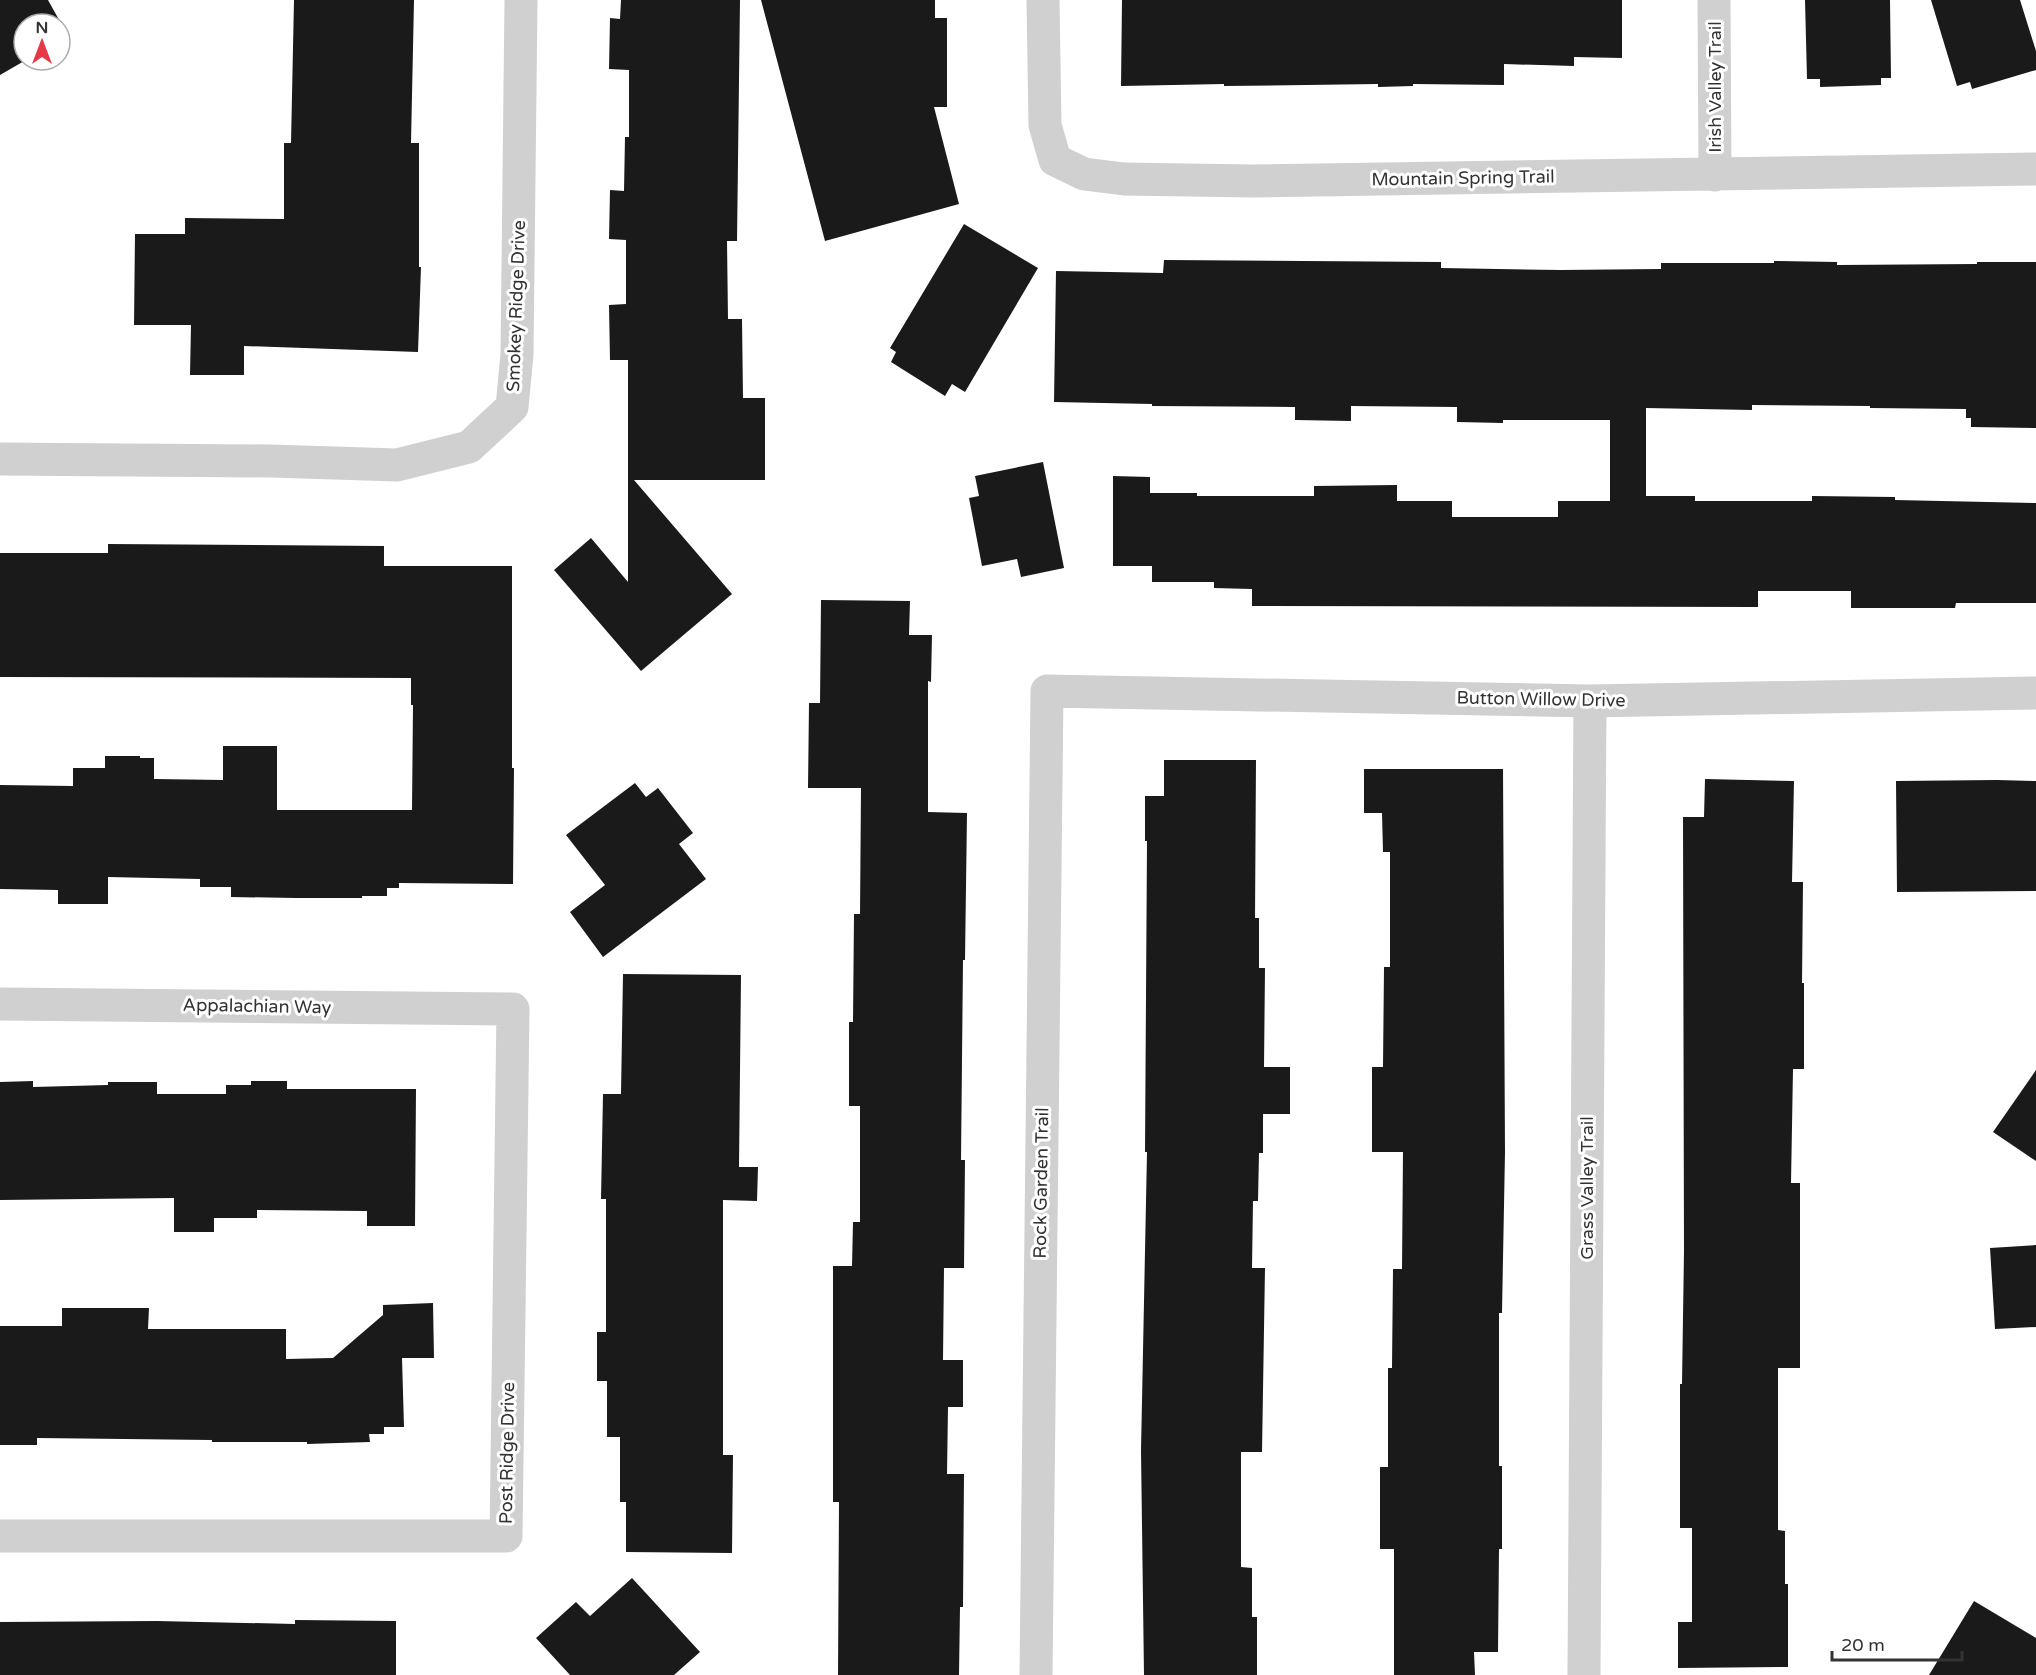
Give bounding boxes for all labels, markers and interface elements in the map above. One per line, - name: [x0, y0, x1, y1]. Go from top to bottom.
- north arrow: [12, 12, 72, 72]
- text: N: [36, 18, 48, 38]
- street label: Irish Valley Trail: [1704, 21, 1726, 153]
- street label: Mountain Spring Trail: [1371, 165, 1555, 191]
- street label: Smokey Ridge Drive: [502, 220, 530, 392]
- street label: Button Willow Drive: [1456, 687, 1626, 711]
- street label: Appalachian Way: [182, 994, 332, 1018]
- street label: Rock Garden Trail: [1029, 1107, 1053, 1259]
- street label: Grass Valley Trail: [1576, 1116, 1598, 1260]
- street label: Post Ridge Drive: [495, 1382, 519, 1524]
- scale bar: [1832, 1624, 1962, 1662]
- text: 20 m: [1841, 1634, 1885, 1656]

